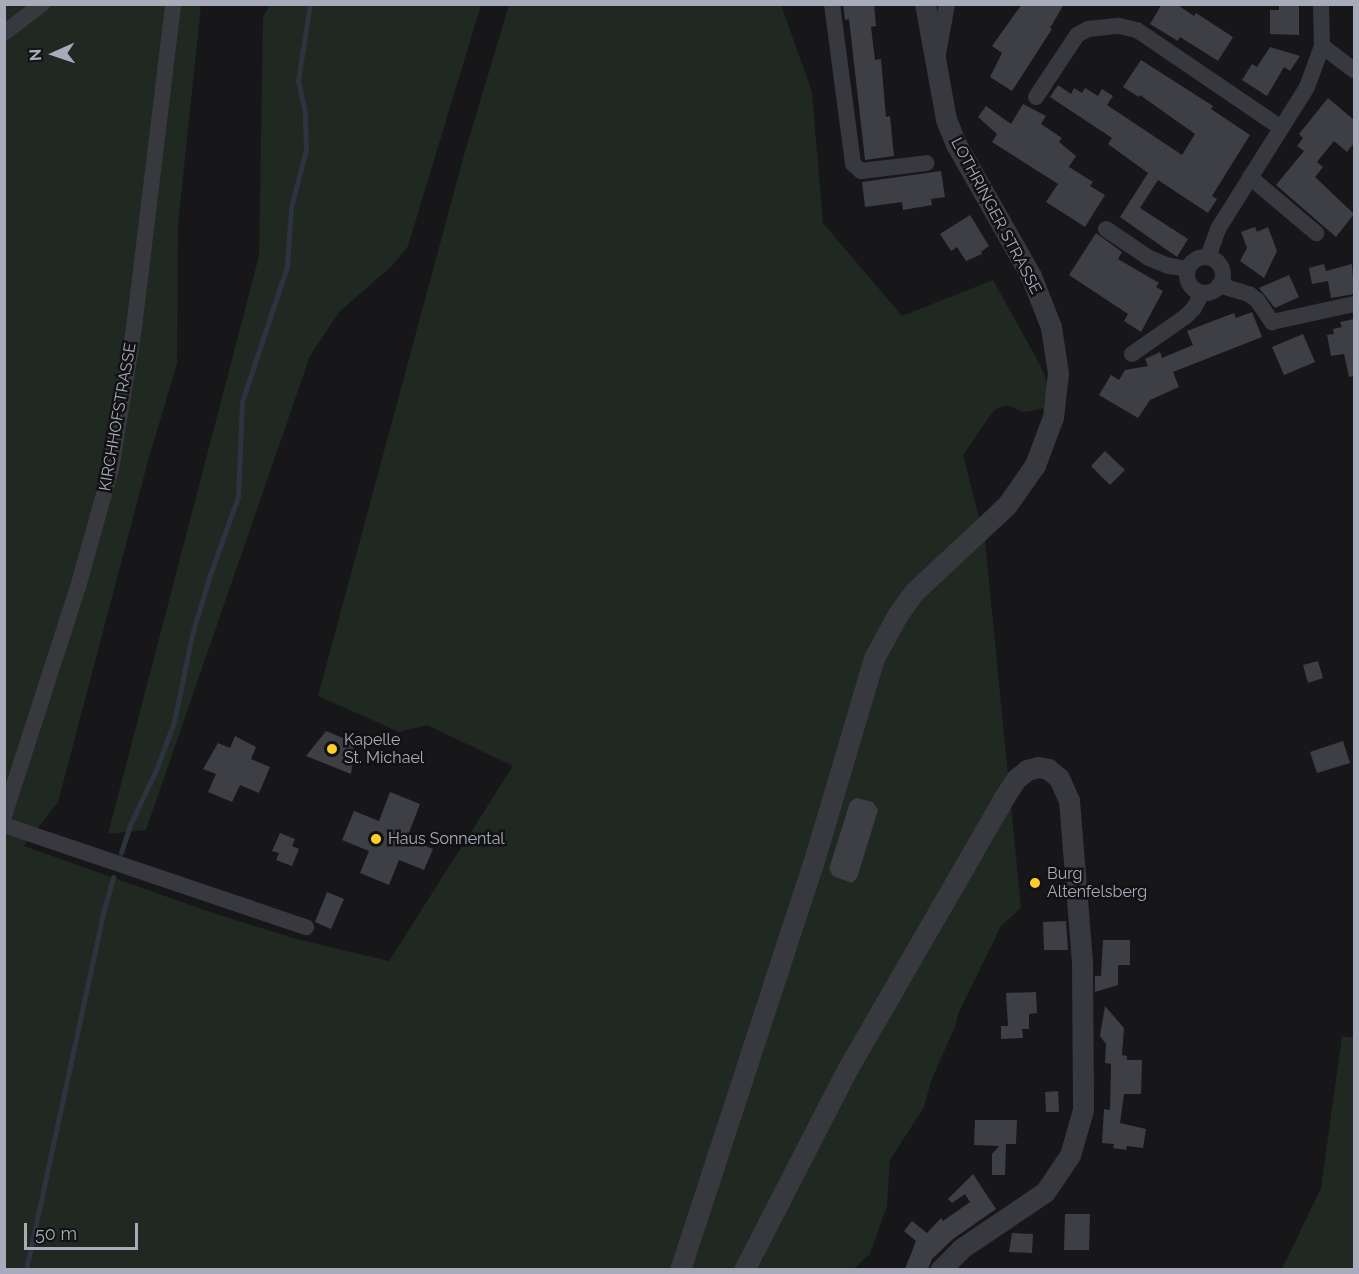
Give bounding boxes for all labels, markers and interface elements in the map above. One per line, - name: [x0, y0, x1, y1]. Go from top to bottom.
- north arrow: [24, 24, 84, 84]
- text: N: [26, 48, 45, 62]
- street label: LOTHRINGER STRASSE: [947, 135, 1045, 297]
- street label: KIRCHHOFSTRASSE: [96, 341, 140, 493]
- place label: Kapelle St. Michael: [344, 730, 424, 768]
- marker: Kapelle St. Michael: [325, 742, 339, 756]
- place label: Haus Sonnental: [388, 829, 505, 849]
- marker: Haus Sonnental: [369, 832, 383, 846]
- place label: Burg Altenfelsberg: [1047, 864, 1147, 902]
- marker: Burg Altenfelsberg: [1028, 876, 1042, 890]
- scale bar: [27, 1211, 141, 1249]
- text: 50 m: [35, 1223, 77, 1244]

